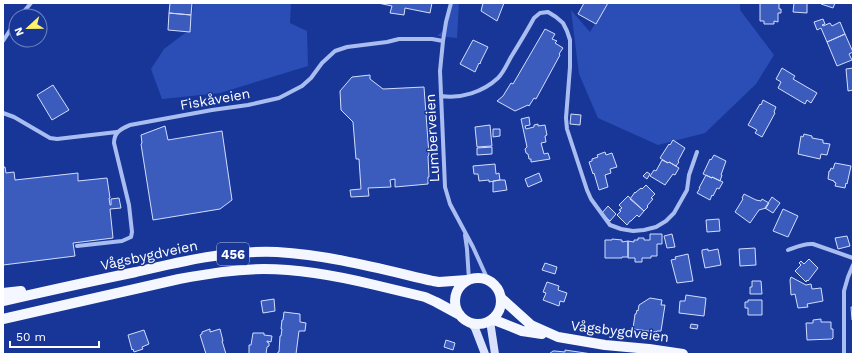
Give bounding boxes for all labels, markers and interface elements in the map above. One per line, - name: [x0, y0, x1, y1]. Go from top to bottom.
- north arrow: [8, 8, 48, 48]
- text: N: [12, 25, 27, 38]
- street label: Fiskåveien: [179, 85, 251, 113]
- street label: Lumberveien: [422, 93, 442, 183]
- street label: Vågsbygdveien: [99, 237, 199, 273]
- road number: 456: [217, 243, 249, 265]
- street label: Vågsbygdveien: [570, 317, 670, 345]
- scale bar: [10, 323, 99, 349]
- text: 50 m: [16, 330, 46, 344]

